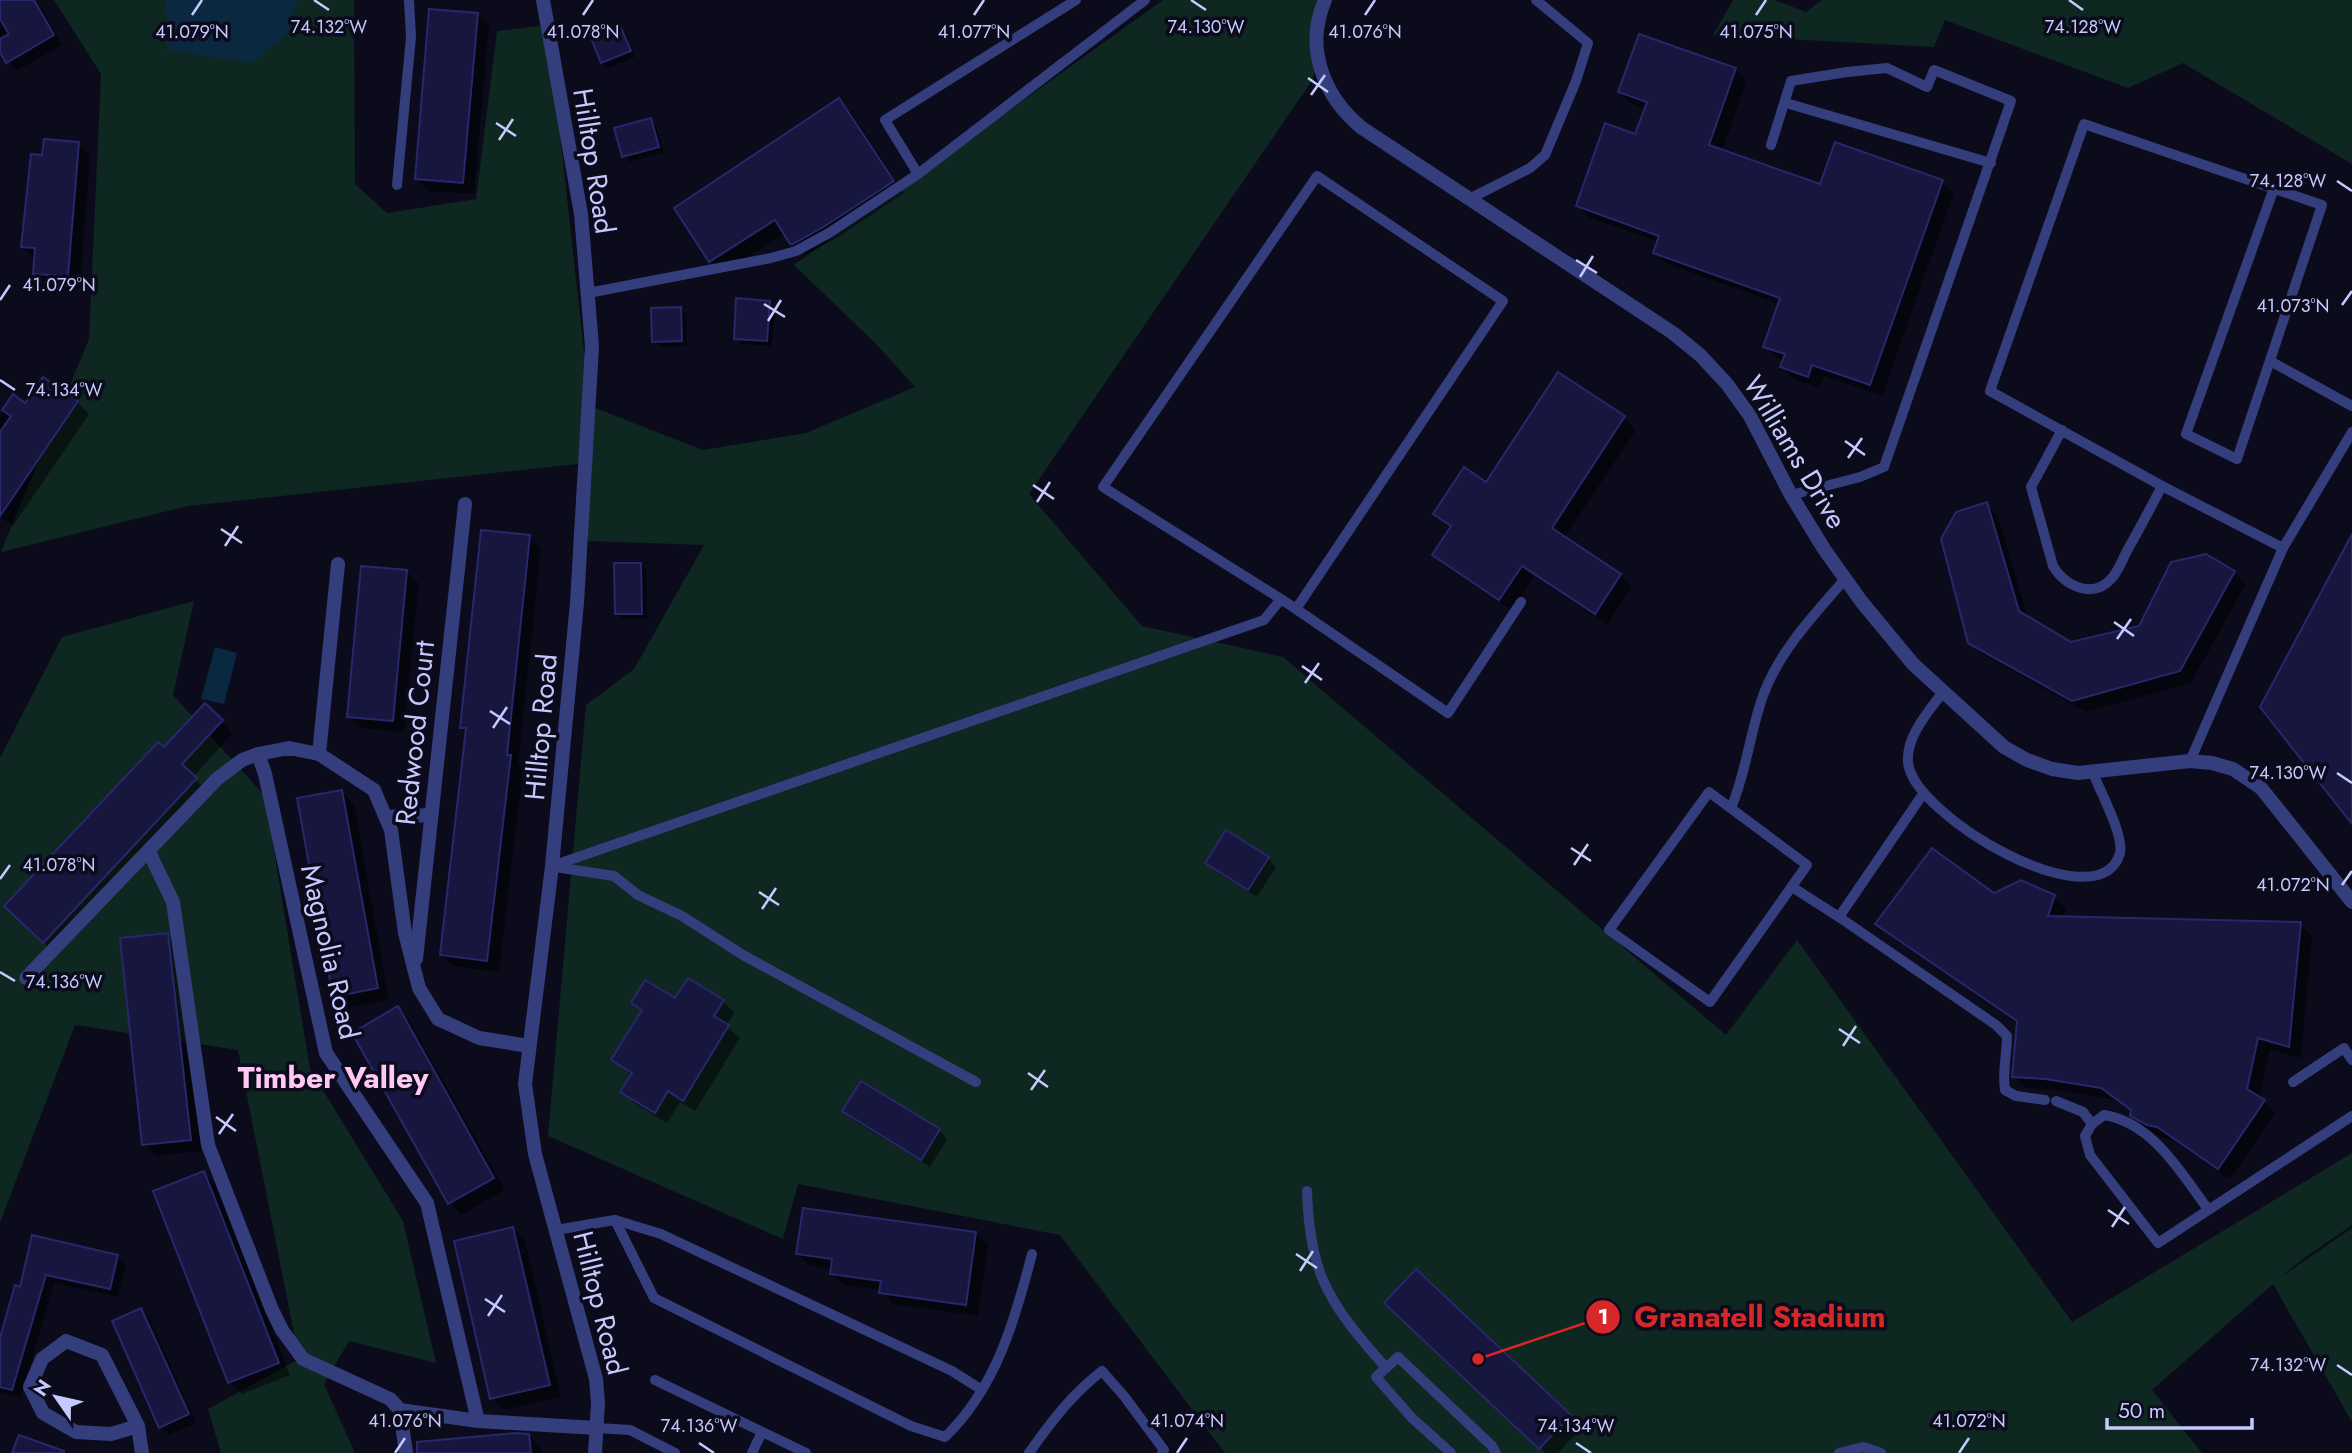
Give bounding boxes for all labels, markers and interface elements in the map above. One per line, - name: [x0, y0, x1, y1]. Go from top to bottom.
- text: 74.132°W: [291, 14, 367, 40]
- text: 74.130°W: [1168, 14, 1245, 40]
- text: 74.128°W: [2045, 14, 2121, 40]
- text: 41.079°N: [155, 19, 229, 45]
- text: 41.078°N: [546, 19, 620, 45]
- text: 41.077°N: [938, 19, 1010, 45]
- text: 41.076°N: [1328, 19, 1402, 45]
- text: 41.075°N: [1719, 19, 1793, 45]
- street label: Hilltop Road: [562, 85, 626, 237]
- text: 74.128°W: [2250, 168, 2326, 194]
- text: 41.079°N: [22, 272, 96, 298]
- text: 41.073°N: [2256, 293, 2330, 319]
- street label: Williams Drive: [1733, 368, 1857, 536]
- text: 74.134°W: [26, 377, 102, 403]
- street label: Redwood Court: [385, 639, 445, 827]
- street label: Hilltop Road: [514, 652, 568, 802]
- text: 74.130°W: [2250, 760, 2327, 786]
- text: 41.078°N: [22, 852, 96, 878]
- street label: Magnolia Road: [290, 861, 370, 1043]
- text: 41.072°N: [2256, 872, 2330, 898]
- text: 74.136°W: [26, 969, 102, 995]
- district label: Timber Valley: [238, 1056, 429, 1099]
- street label: Hilltop Road: [562, 1227, 638, 1379]
- callout: Granatell Stadium: [1586, 1291, 1900, 1342]
- text: Granatell Stadium: [1634, 1295, 1886, 1338]
- text: 1: [1598, 1302, 1608, 1332]
- text: 74.132°W: [2250, 1352, 2326, 1378]
- north arrow: [21, 1362, 91, 1432]
- text: N: [27, 1374, 58, 1402]
- scale bar: [2107, 1386, 2252, 1430]
- text: 50 m: [2118, 1396, 2165, 1426]
- text: 41.076°N: [368, 1408, 442, 1434]
- text: 41.074°N: [1150, 1408, 1224, 1434]
- text: 41.072°N: [1932, 1408, 2006, 1434]
- text: 74.136°W: [661, 1413, 737, 1439]
- text: 74.134°W: [1538, 1413, 1614, 1439]

